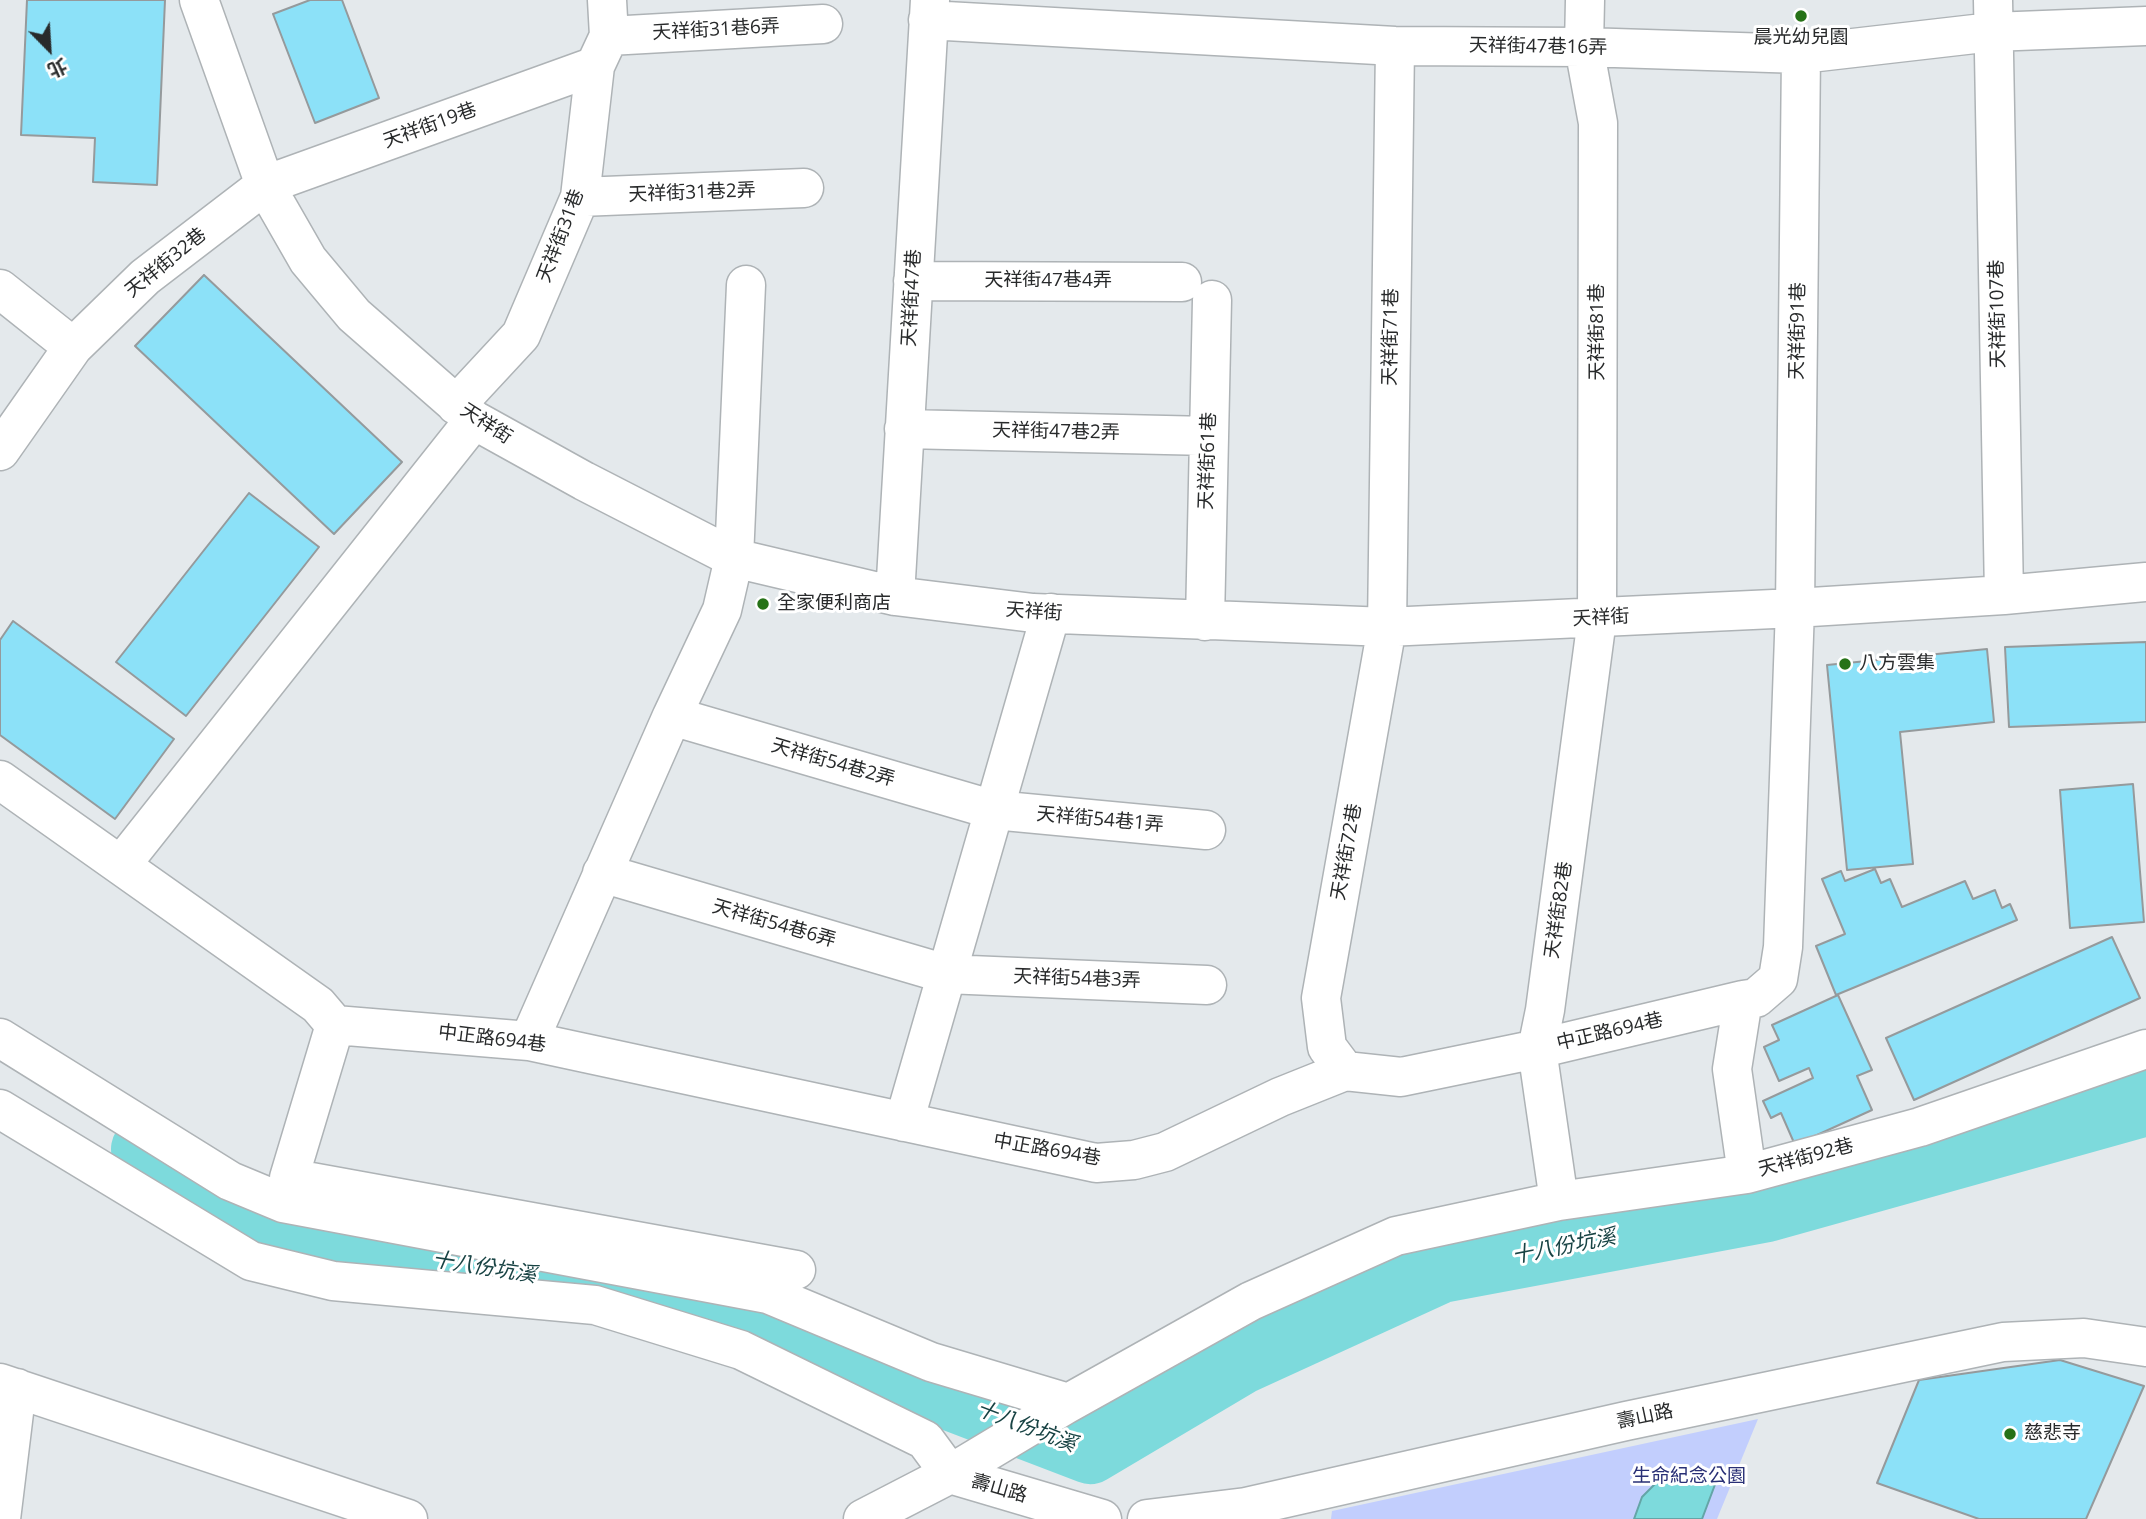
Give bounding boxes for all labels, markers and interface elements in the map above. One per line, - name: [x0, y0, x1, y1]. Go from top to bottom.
- marker: 晨光幼兒園: [1793, 8, 1809, 24]
- north arrow: [14, 14, 84, 84]
- street label: 天祥街31巷6弄: [652, 15, 780, 45]
- place label: 晨光幼兒園: [1754, 27, 1848, 49]
- street label: 天祥街47巷16弄: [1469, 34, 1607, 60]
- text: 北: [44, 52, 72, 84]
- street label: 天祥街19巷: [380, 99, 480, 153]
- street label: 天祥街31巷2弄: [628, 179, 756, 207]
- street label: 天祥街31巷: [533, 186, 589, 286]
- street label: 天祥街32巷: [121, 223, 211, 303]
- street label: 天祥街47巷: [898, 249, 926, 347]
- street label: 天祥街107巷: [1986, 260, 2010, 368]
- street label: 天祥街47巷4弄: [984, 270, 1112, 292]
- street label: 天祥街91巷: [1786, 282, 1810, 380]
- street label: 天祥街81巷: [1587, 283, 1609, 381]
- street label: 天祥街71巷: [1379, 288, 1403, 386]
- street label: 天祥街: [456, 399, 516, 449]
- street label: 天祥街61巷: [1195, 412, 1221, 510]
- street label: 天祥街47巷2弄: [992, 419, 1120, 445]
- place label: 全家便利商店: [777, 593, 891, 615]
- marker: 全家便利商店: [755, 596, 771, 612]
- street label: 天祥街: [1005, 599, 1063, 625]
- street label: 天祥街: [1572, 605, 1630, 631]
- place label: 八方雲集: [1859, 653, 1935, 675]
- marker: 八方雲集: [1837, 656, 1853, 672]
- street label: 天祥街54巷2弄: [769, 734, 897, 792]
- street label: 天祥街72巷: [1327, 802, 1367, 902]
- street label: 天祥街54巷1弄: [1035, 803, 1165, 837]
- street label: 天祥街82巷: [1541, 860, 1577, 960]
- street label: 天祥街54巷6弄: [710, 895, 838, 953]
- street label: 天祥街54巷3弄: [1013, 965, 1141, 993]
- street label: 中正路694巷: [1555, 1009, 1665, 1055]
- street label: 中正路694巷: [437, 1021, 547, 1057]
- street label: 中正路694巷: [992, 1129, 1102, 1171]
- street label: 天祥街92巷: [1756, 1134, 1856, 1182]
- water label: 十八份坑溪: [1510, 1225, 1618, 1269]
- water label: 十八份坑溪: [430, 1247, 538, 1289]
- water label: 十八份坑溪: [972, 1396, 1080, 1458]
- street label: 壽山路: [1615, 1400, 1675, 1434]
- place label: 慈悲寺: [2024, 1423, 2081, 1445]
- marker: 慈悲寺: [2002, 1426, 2018, 1442]
- park label: 生命紀念公園: [1632, 1466, 1746, 1488]
- street label: 壽山路: [968, 1470, 1030, 1508]

